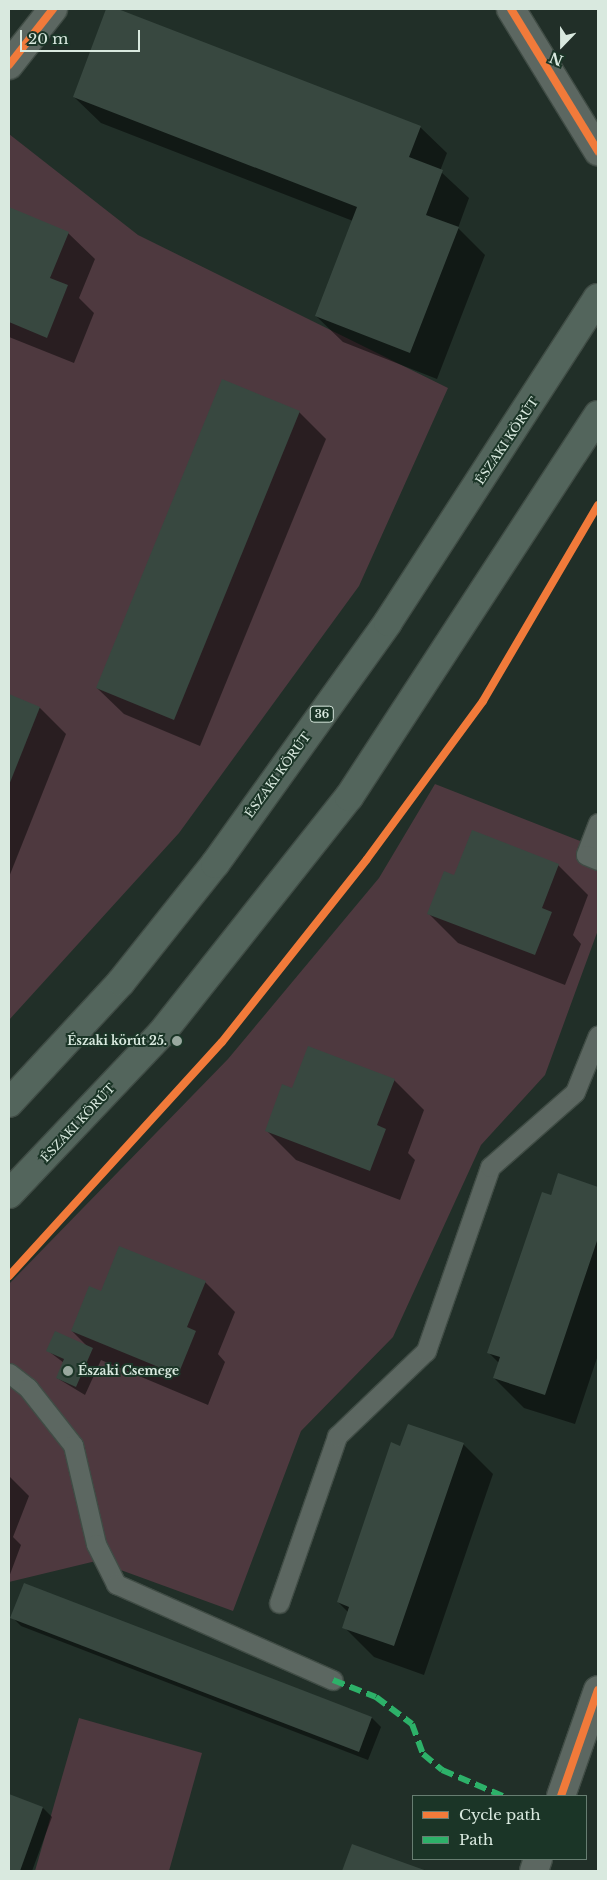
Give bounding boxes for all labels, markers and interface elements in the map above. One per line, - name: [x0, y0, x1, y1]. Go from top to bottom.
- scale bar: [22, 20, 142, 52]
- north arrow: [537, 20, 587, 70]
- text: 20 m: [28, 29, 68, 48]
- text: N: [547, 48, 566, 70]
- street label: ÉSZAKI KÖRÚT: [473, 395, 541, 487]
- road number: 36: [310, 706, 334, 722]
- street label: ÉSZAKI KÖRÚT: [242, 730, 314, 820]
- place label: Északi körút 25.: [67, 1034, 167, 1048]
- marker: Északi körút 25.: [171, 1035, 183, 1047]
- street label: ÉSZAKI KÖRÚT: [38, 1081, 118, 1165]
- place label: Északi Csemege: [78, 1364, 179, 1378]
- marker: Északi Csemege: [62, 1365, 74, 1377]
- legend: [412, 1795, 587, 1860]
- text: Cycle path: [459, 1805, 541, 1824]
- text: Path: [459, 1830, 493, 1849]

